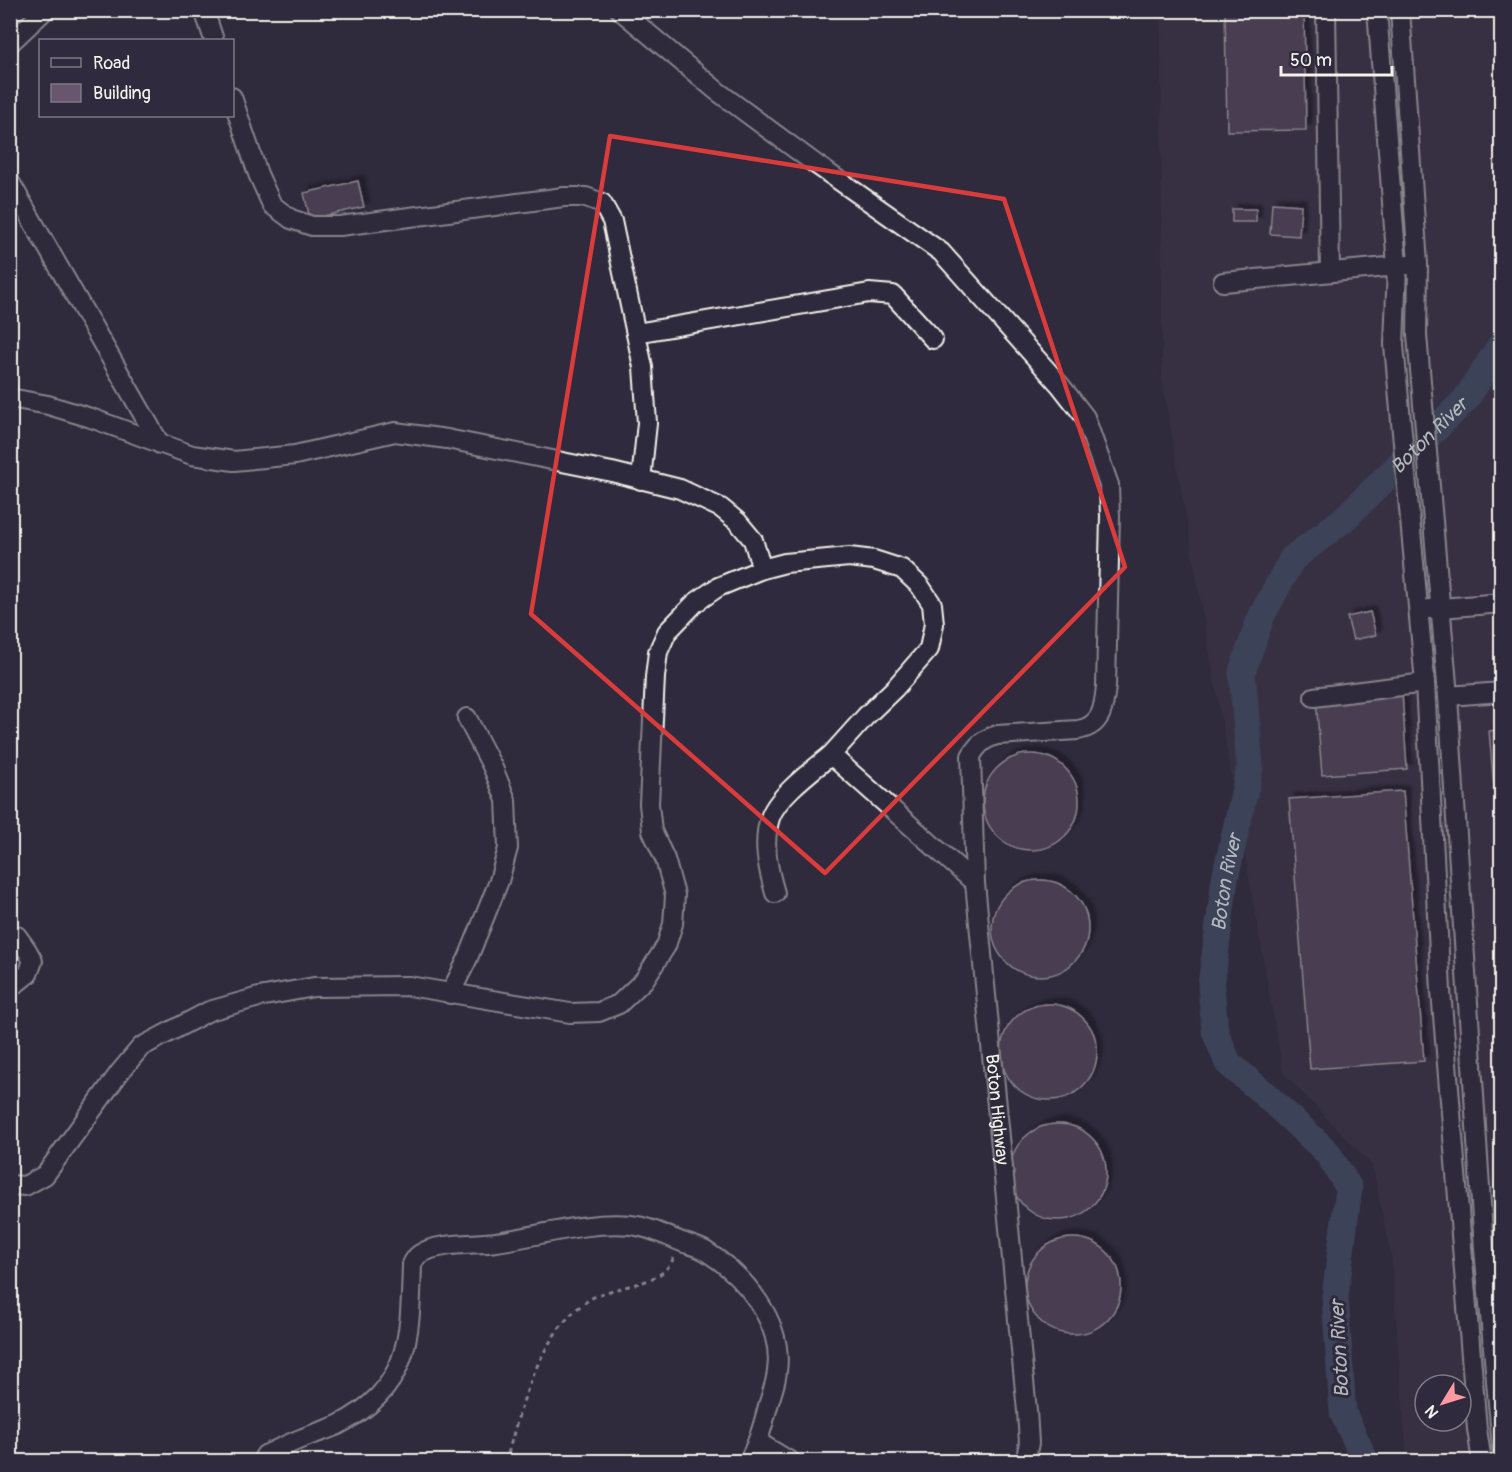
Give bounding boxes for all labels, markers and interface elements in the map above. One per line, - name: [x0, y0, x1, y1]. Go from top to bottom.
- legend: [39, 39, 234, 117]
- scale bar: [1281, 39, 1392, 77]
- text: 50 m: [1290, 49, 1332, 72]
- text: Road: [93, 52, 130, 75]
- text: Building: [93, 82, 151, 105]
- water label: Boton River: [1385, 391, 1475, 479]
- water label: Boton River: [1206, 829, 1248, 933]
- street label: Boton Highway: [980, 1053, 1014, 1166]
- water label: Boton River: [1324, 1297, 1355, 1399]
- north arrow: [1413, 1373, 1473, 1433]
- text: N: [1421, 1401, 1443, 1422]

